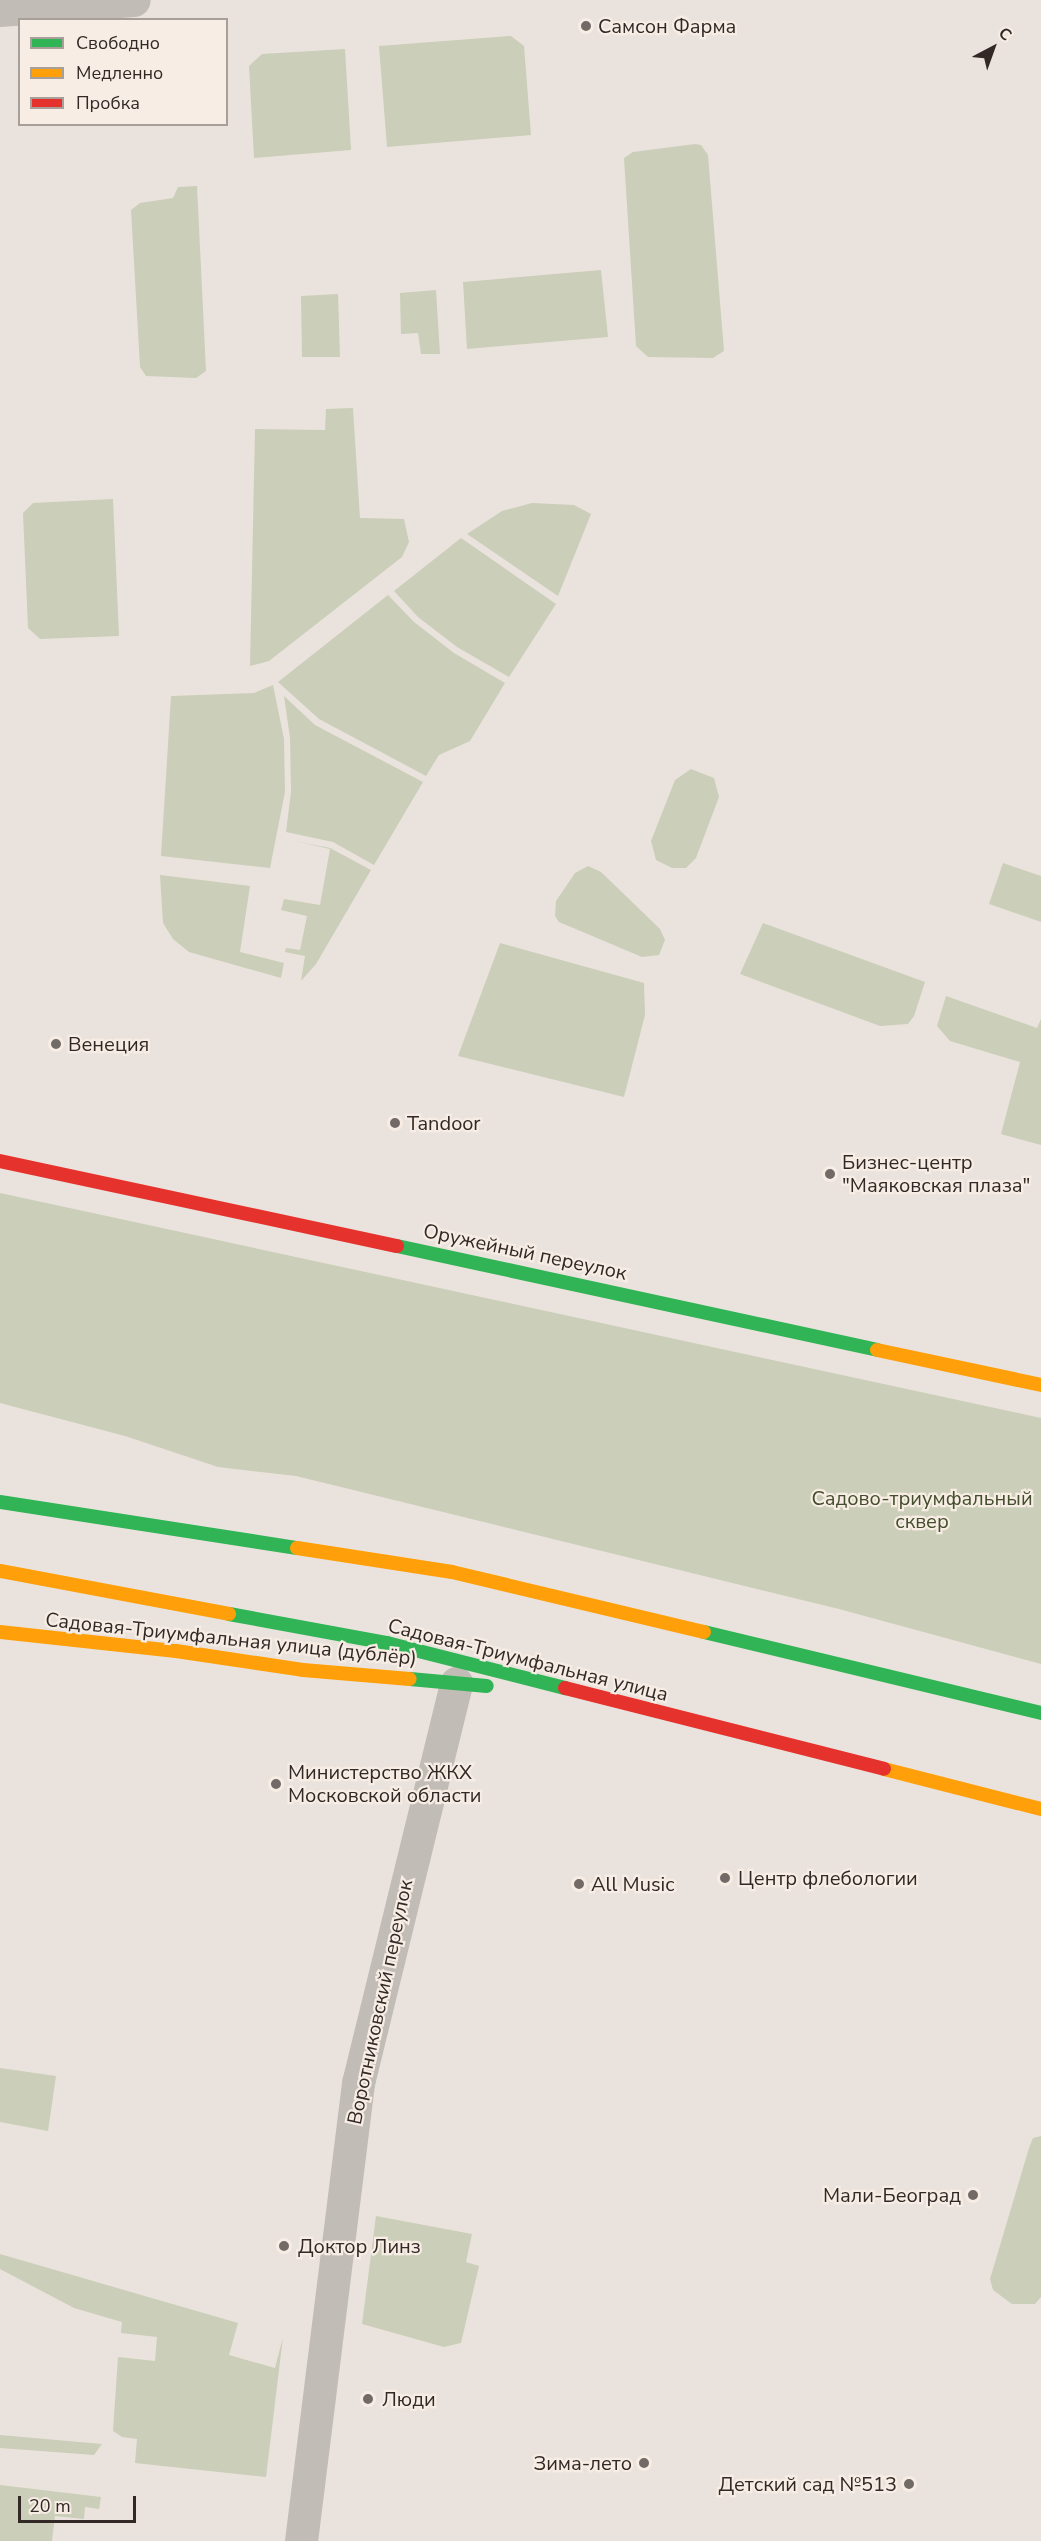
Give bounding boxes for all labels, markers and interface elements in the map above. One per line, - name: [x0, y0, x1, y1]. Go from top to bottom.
- place label: Самсон Фарма: [598, 14, 736, 38]
- legend: [18, 18, 228, 126]
- north arrow: [963, 18, 1023, 78]
- marker: Самсон Фарма: [579, 19, 593, 33]
- text: С: [993, 23, 1016, 46]
- text: Свободно: [76, 31, 160, 55]
- text: Медленно: [76, 61, 163, 85]
- text: Пробка: [76, 91, 140, 115]
- place label: Венеция: [68, 1032, 149, 1056]
- marker: Венеция: [49, 1037, 63, 1051]
- place label: Tandoor: [407, 1111, 481, 1135]
- marker: Tandoor: [388, 1116, 402, 1130]
- place label: Бизнес-центр "Маяковская плаза": [842, 1150, 1030, 1197]
- marker: Бизнес-центр "Маяковская плаза": [823, 1167, 837, 1181]
- street label: Оружейный переулок: [421, 1219, 629, 1285]
- park label: Садово-триумфальный сквер: [811, 1487, 1033, 1534]
- street label: Садовая-Триумфальная улица (дублёр): [44, 1608, 418, 1670]
- street label: Садовая-Триумфальная улица: [385, 1614, 671, 1706]
- place label: Министерство ЖКХ Московской области: [288, 1760, 481, 1807]
- marker: Министерство ЖКХ Московской области: [269, 1777, 283, 1791]
- place label: Центр флебологии: [738, 1866, 918, 1890]
- marker: Центр флебологии: [716, 1869, 734, 1887]
- place label: All Music: [591, 1872, 674, 1896]
- street label: Воротниковский переулок: [342, 1877, 418, 2127]
- marker: All Music: [572, 1877, 586, 1891]
- place label: Мали-Београд: [823, 2183, 961, 2207]
- marker: Мали-Београд: [966, 2188, 980, 2202]
- place label: Доктор Линз: [298, 2234, 421, 2258]
- marker: Доктор Линз: [275, 2237, 293, 2255]
- place label: Люди: [382, 2387, 436, 2411]
- marker: Люди: [359, 2390, 377, 2408]
- place label: Зима-лето: [533, 2451, 632, 2475]
- marker: Зима-лето: [637, 2456, 651, 2470]
- place label: Детский сад №513: [718, 2472, 897, 2496]
- marker: Детский сад №513: [902, 2477, 916, 2491]
- scale bar: [21, 2484, 140, 2522]
- text: 20 m: [29, 2494, 71, 2518]

